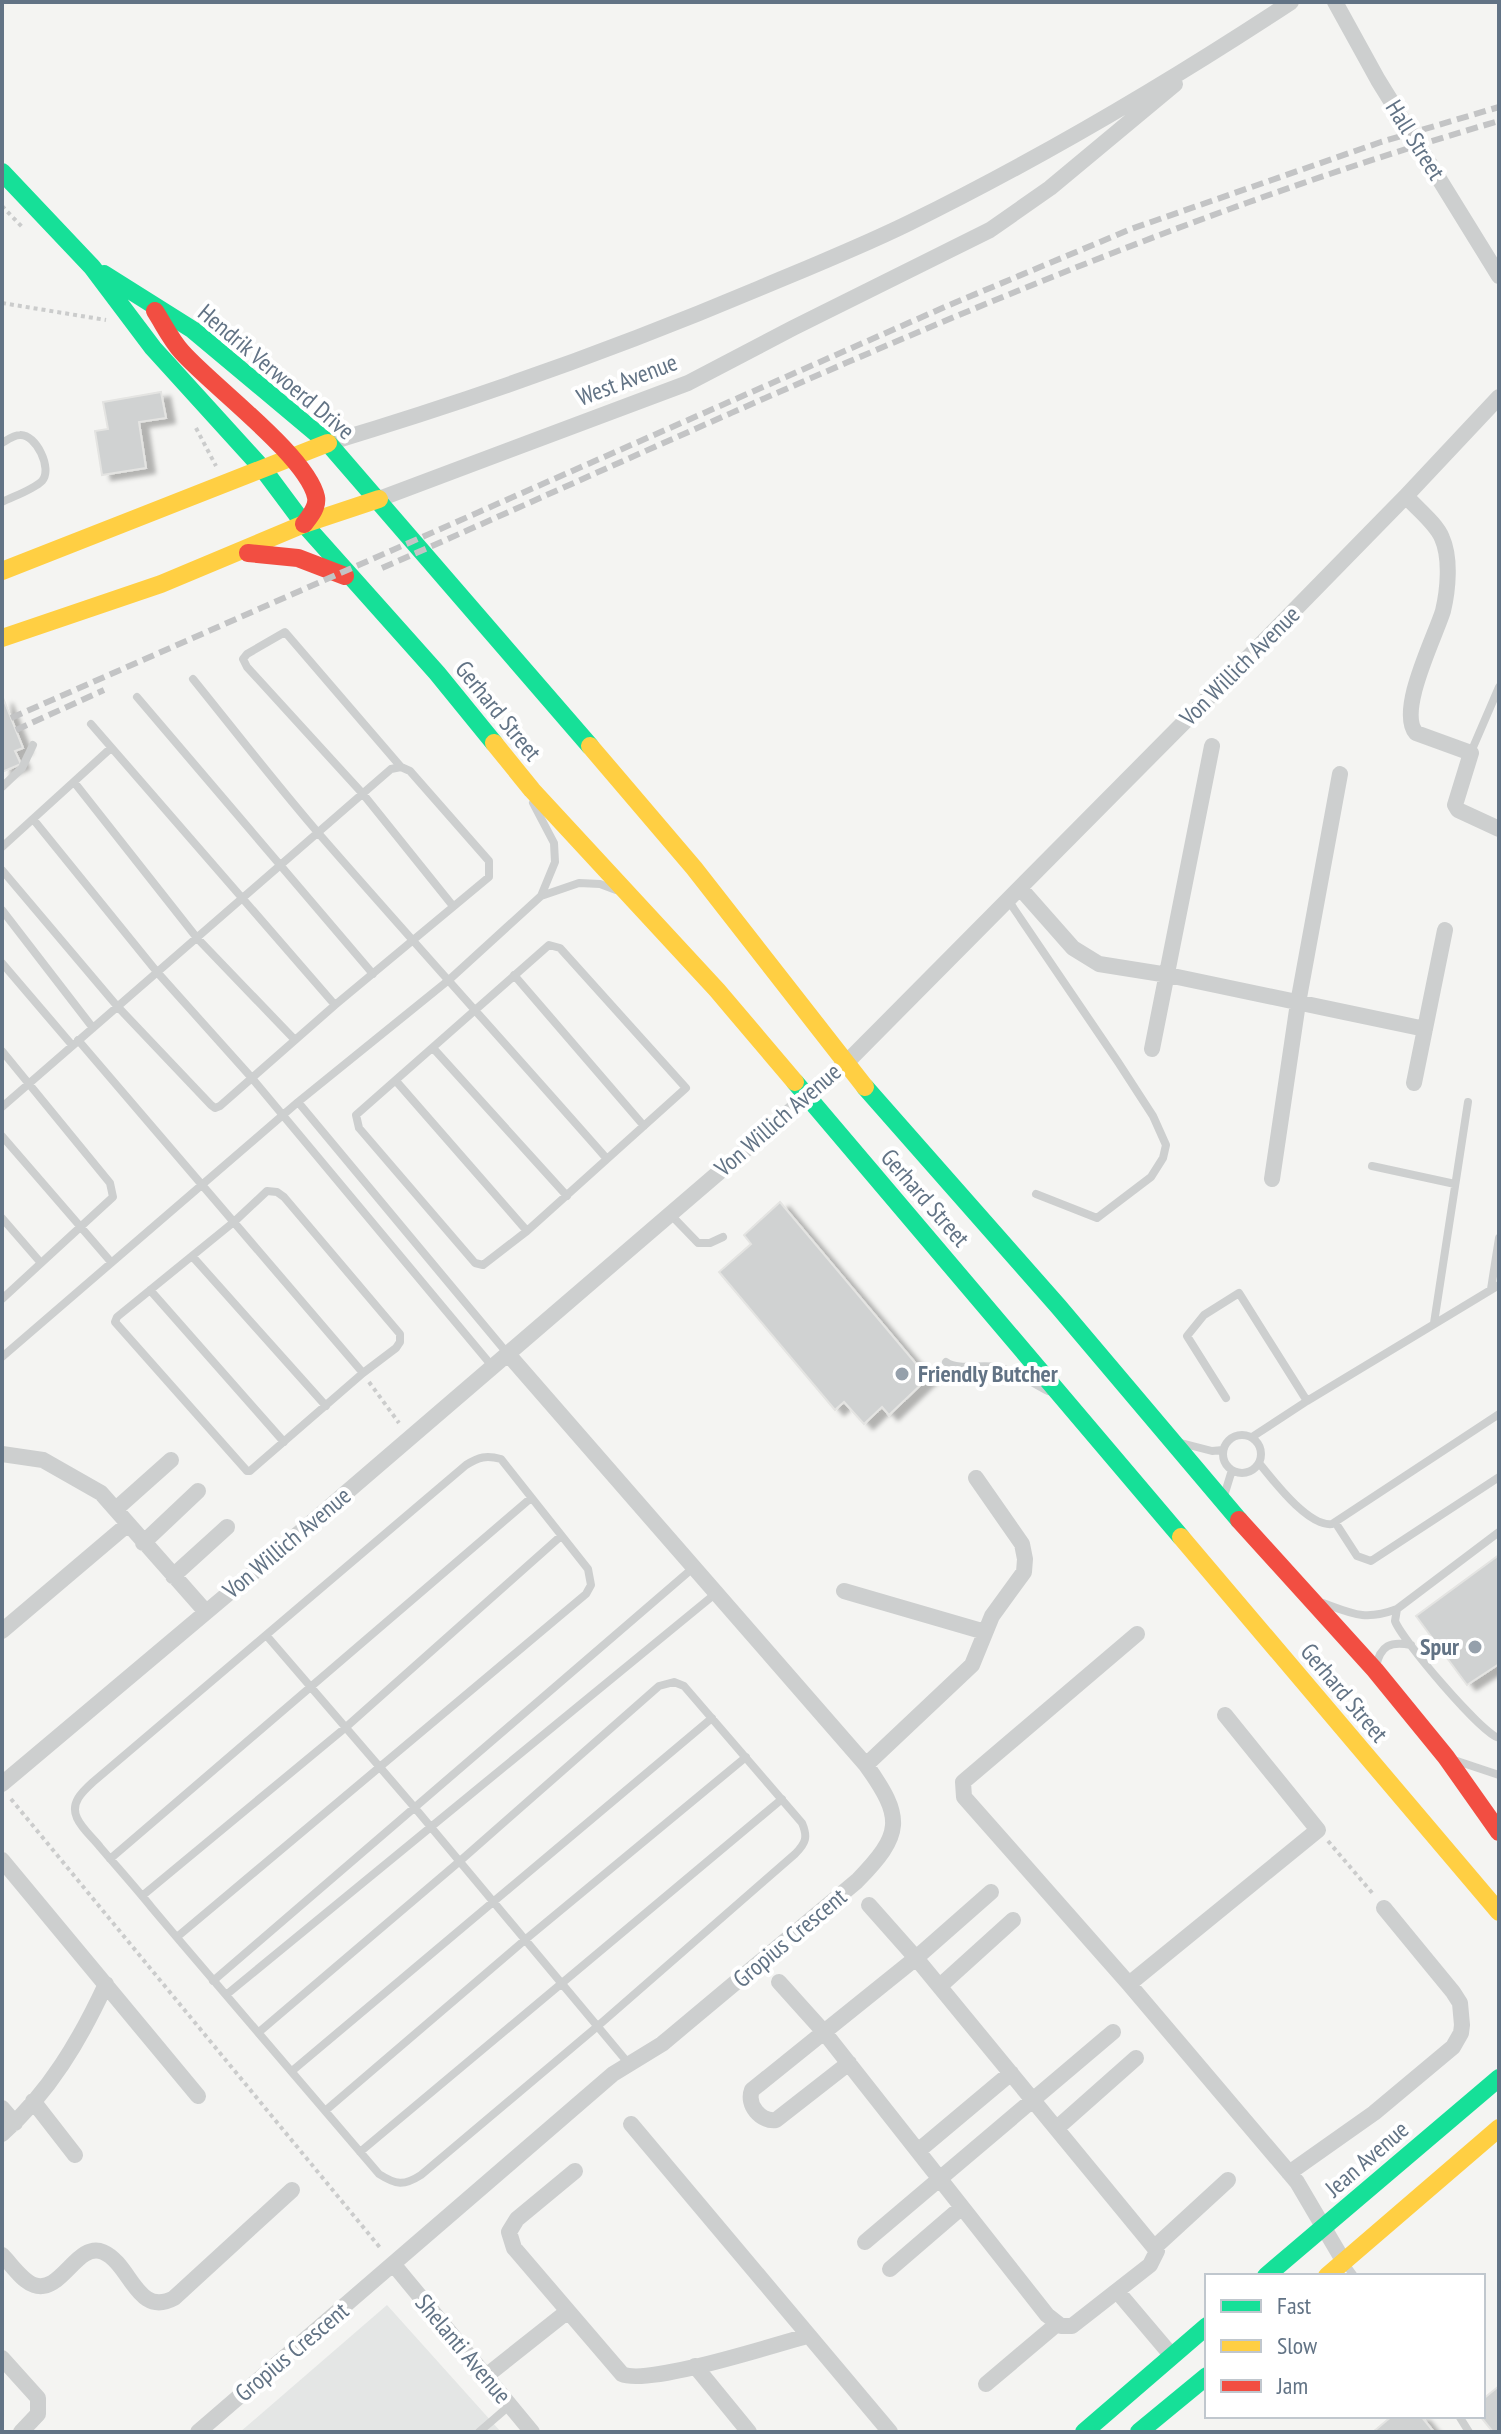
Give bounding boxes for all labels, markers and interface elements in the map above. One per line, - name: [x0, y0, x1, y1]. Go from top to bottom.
- street label: Hall Street: [1379, 94, 1452, 186]
- street label: Hendrik Verwoerd Drive: [192, 297, 361, 446]
- street label: West Avenue: [572, 346, 681, 413]
- street label: Von Willich Avenue: [1172, 599, 1306, 733]
- street label: Gerhard Street: [449, 654, 549, 767]
- street label: Von Willich Avenue: [707, 1056, 847, 1184]
- street label: Gerhard Street: [874, 1142, 977, 1253]
- place label: Friendly Butcher: [918, 1358, 1059, 1389]
- marker: Friendly Butcher: [893, 1365, 911, 1383]
- street label: Von Willich Avenue: [216, 1480, 357, 1606]
- place label: Spur: [1420, 1631, 1460, 1662]
- street label: Gerhard Street: [1294, 1637, 1395, 1749]
- marker: Spur: [1466, 1638, 1484, 1656]
- street label: Gropius Crescent: [727, 1881, 853, 1994]
- street label: Jean Avenue: [1318, 2114, 1415, 2204]
- legend: [1205, 2274, 1485, 2418]
- street label: Shelanti Avenue: [409, 2288, 518, 2410]
- text: Fast: [1277, 2290, 1312, 2321]
- street label: Gropius Crescent: [229, 2295, 355, 2408]
- text: Slow: [1277, 2330, 1318, 2361]
- text: Jam: [1276, 2370, 1308, 2401]

